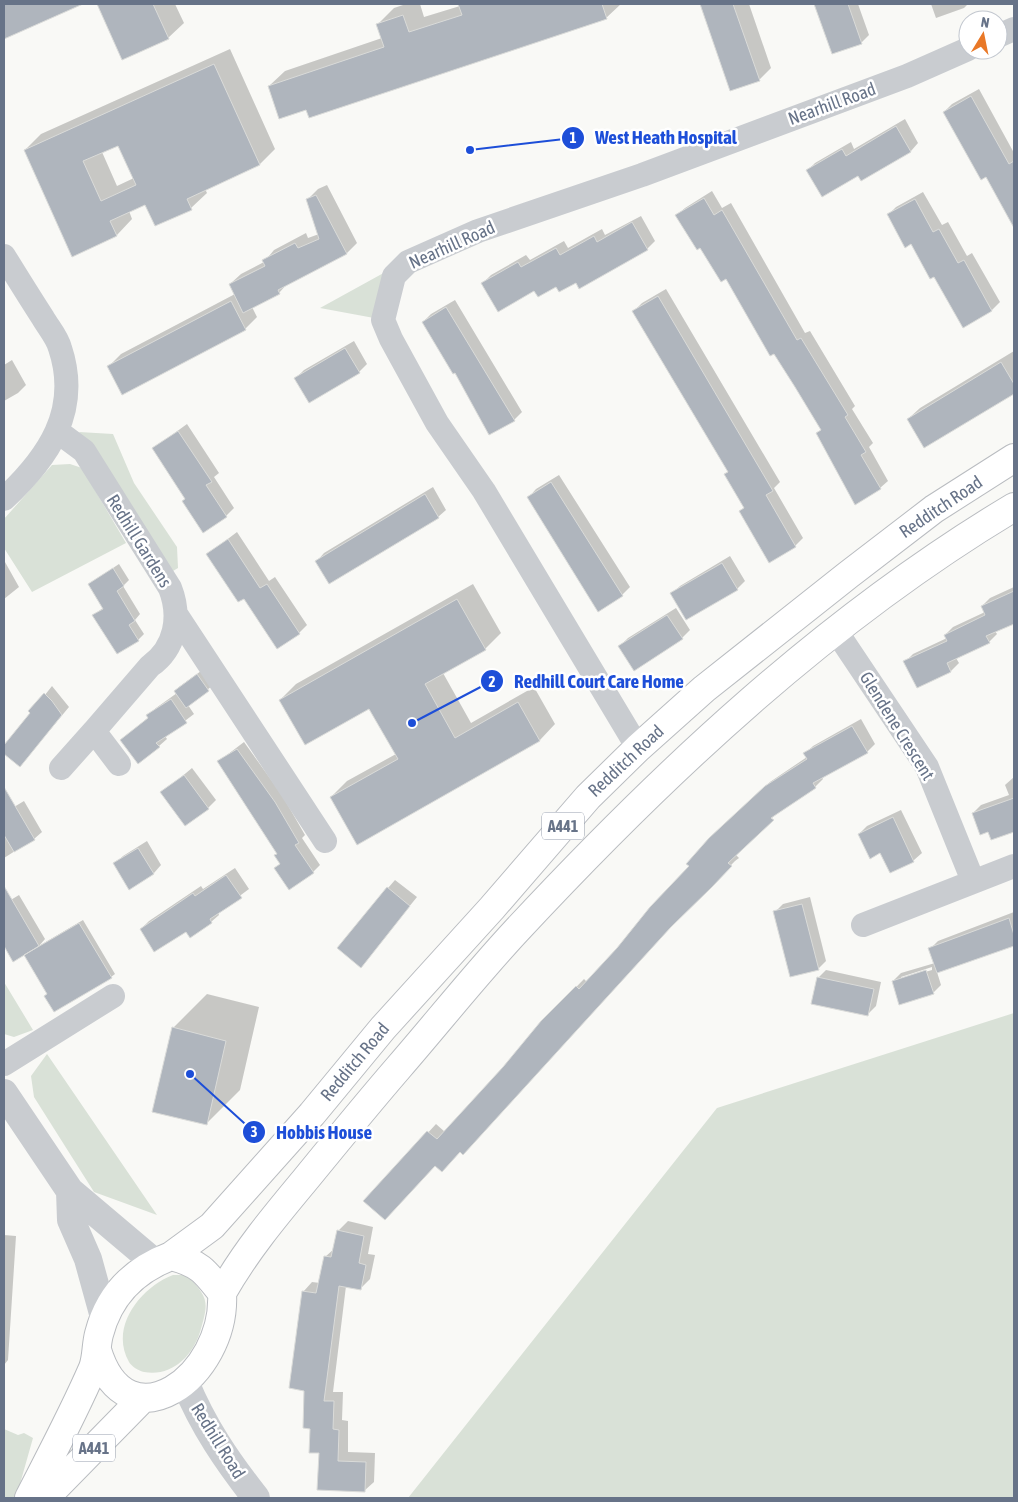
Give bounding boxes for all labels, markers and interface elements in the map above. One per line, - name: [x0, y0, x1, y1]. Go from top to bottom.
- north arrow: [958, 10, 1008, 60]
- text: N: [980, 14, 991, 31]
- street label: Nearhill Road: [785, 78, 879, 129]
- callout: West Heath Hospital: [560, 121, 747, 155]
- text: West Heath Hospital: [594, 126, 738, 148]
- text: 1: [569, 129, 577, 146]
- street label: Nearhill Road: [406, 216, 498, 273]
- street label: Redditch Road: [895, 471, 986, 542]
- street label: Redhill Gardens: [103, 490, 176, 591]
- callout: Redhill Court Care Home: [479, 664, 694, 698]
- street label: Glendene Crescent: [856, 668, 939, 784]
- text: Redhill Court Care Home: [514, 670, 684, 692]
- text: 2: [488, 673, 496, 690]
- street label: Redditch Road: [584, 720, 668, 801]
- road number: A441: [542, 812, 584, 839]
- street label: Redditch Road: [316, 1018, 393, 1105]
- callout: Hobbis House: [241, 1115, 382, 1149]
- text: Hobbis House: [276, 1121, 372, 1143]
- text: 3: [250, 1123, 258, 1140]
- street label: Redhill Road: [187, 1399, 250, 1482]
- road number: A441: [73, 1435, 115, 1462]

